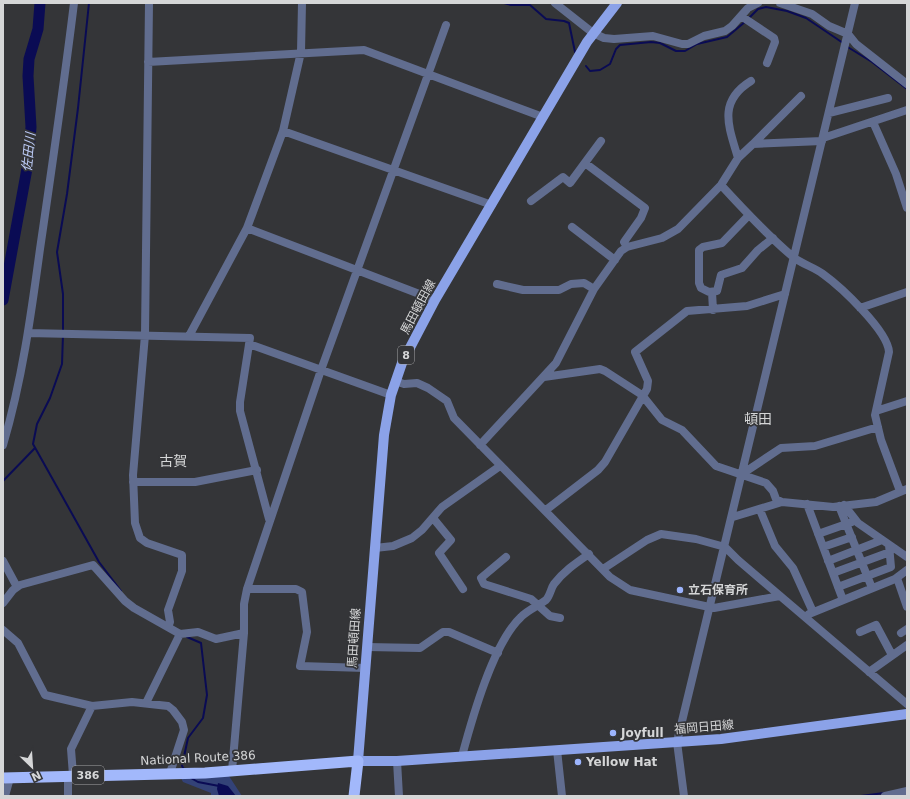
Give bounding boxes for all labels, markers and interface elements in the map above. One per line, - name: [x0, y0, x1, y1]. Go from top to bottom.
- water label: 佐田川: [19, 130, 38, 172]
- street label: 馬田頓田線: [398, 277, 438, 337]
- road number: 8: [398, 346, 414, 364]
- district label: 頓田: [744, 411, 772, 427]
- district label: 古賀: [159, 453, 187, 469]
- place label: 立石保育所: [688, 583, 748, 597]
- marker: 立石保育所: [675, 585, 685, 595]
- street label: 馬田頓田線: [345, 608, 363, 668]
- street label: 福岡日田線: [673, 717, 735, 737]
- place label: Joyfull: [620, 726, 664, 740]
- marker: Joyfull: [608, 728, 618, 738]
- north arrow: [12, 747, 52, 787]
- street label: National Route 386: [140, 748, 256, 768]
- place label: Yellow Hat: [585, 755, 658, 769]
- marker: Yellow Hat: [573, 757, 583, 767]
- road number: 386: [72, 766, 104, 784]
- text: N: [29, 768, 43, 783]

